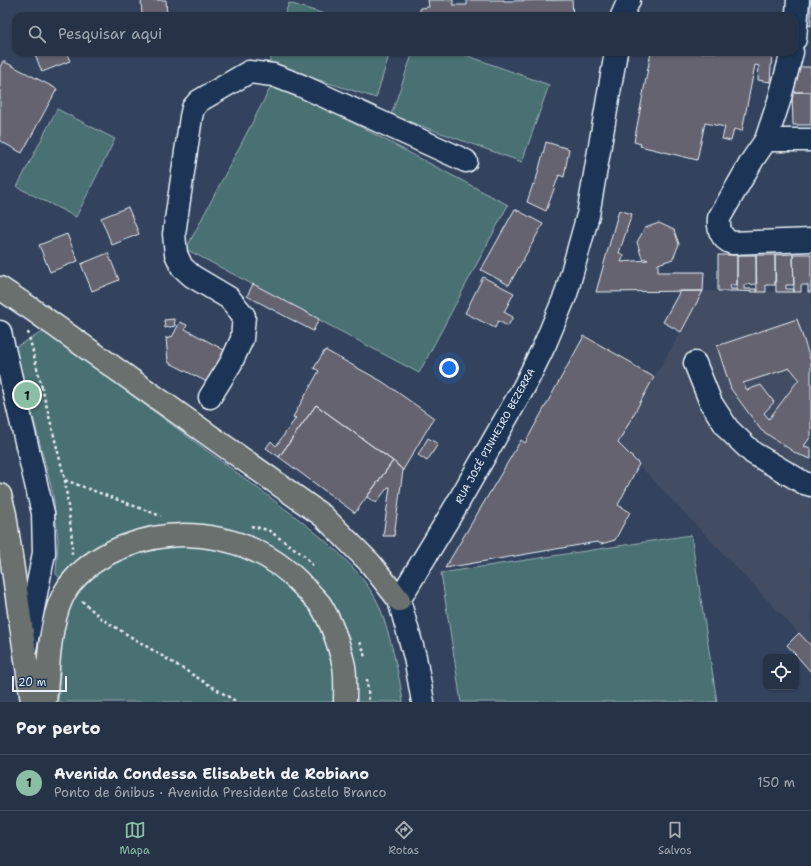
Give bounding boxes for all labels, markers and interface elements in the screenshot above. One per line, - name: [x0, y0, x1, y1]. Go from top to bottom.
- search box: [12, 12, 799, 56]
- icon: search: [26, 23, 48, 45]
- text: Pesquisar aqui: [58, 24, 162, 44]
- your location: [439, 358, 459, 378]
- street label: RUA JOSÉ PINHEIRO BEZERRA: [452, 366, 538, 506]
- pin: 1: [14, 380, 40, 410]
- map controls: [763, 654, 799, 690]
- button: locate: [763, 654, 799, 690]
- scale bar: [12, 674, 67, 693]
- text: 20 m: [18, 675, 46, 690]
- text: Por perto: [16, 717, 101, 739]
- text: Avenida Condessa Elisabeth de Robiano: [54, 764, 369, 784]
- text: 1: [26, 774, 32, 791]
- text: 150 m: [757, 774, 795, 791]
- text: Ponto de ônibus · Avenida Presidente Castelo Branco: [54, 784, 386, 801]
- tab: Mapa: [119, 819, 150, 858]
- tab: Rotas: [389, 819, 419, 858]
- tab: Salvos: [658, 819, 692, 858]

